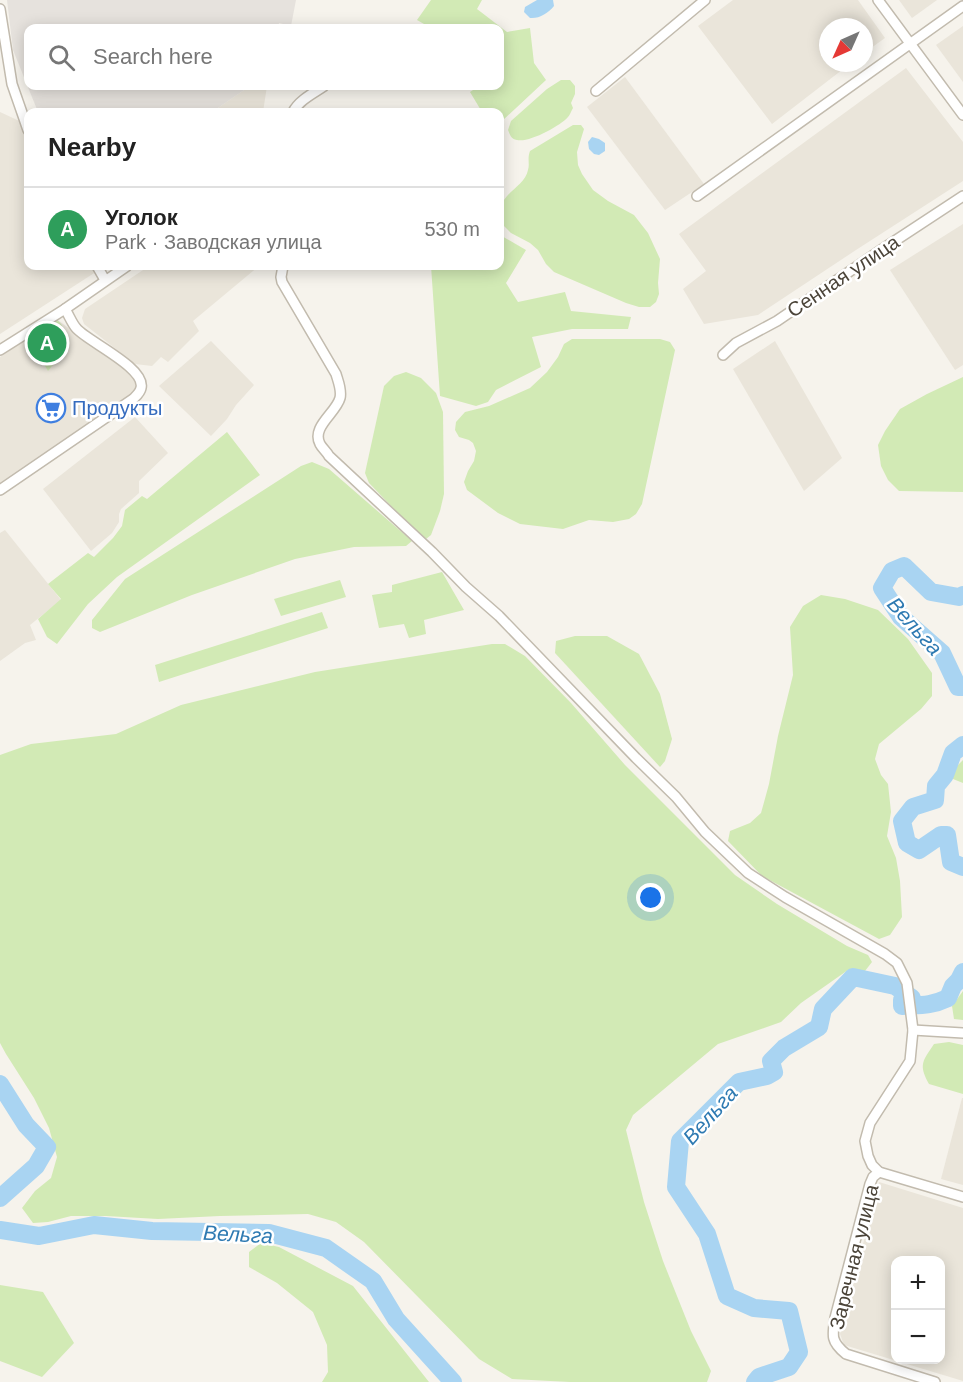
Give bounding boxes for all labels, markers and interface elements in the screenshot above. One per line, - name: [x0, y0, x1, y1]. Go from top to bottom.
- north arrow: [819, 18, 873, 72]
- search box: [24, 24, 504, 90]
- icon: search: [45, 41, 78, 74]
- text: Search here: [93, 44, 213, 69]
- text: Nearby: [48, 132, 136, 162]
- text: Уголок: [105, 205, 178, 230]
- text: A: [60, 218, 75, 240]
- text: 530 m: [424, 218, 480, 240]
- street label: Сенная улица: [783, 230, 904, 322]
- text: Park · Заводская улица: [105, 231, 322, 253]
- pin: A: [28, 320, 66, 366]
- supermarket icon: Продукты: [35, 392, 67, 424]
- place label: Продукты: [72, 397, 162, 419]
- water label: Вельга: [883, 592, 947, 660]
- your location: [636, 883, 665, 912]
- water label: Вельга: [678, 1081, 742, 1149]
- street label: Заречная улица: [825, 1181, 883, 1332]
- water label: Вельга: [203, 1221, 273, 1247]
- map controls: [891, 1256, 945, 1364]
- button: +: [891, 1256, 945, 1310]
- button: −: [891, 1310, 945, 1364]

